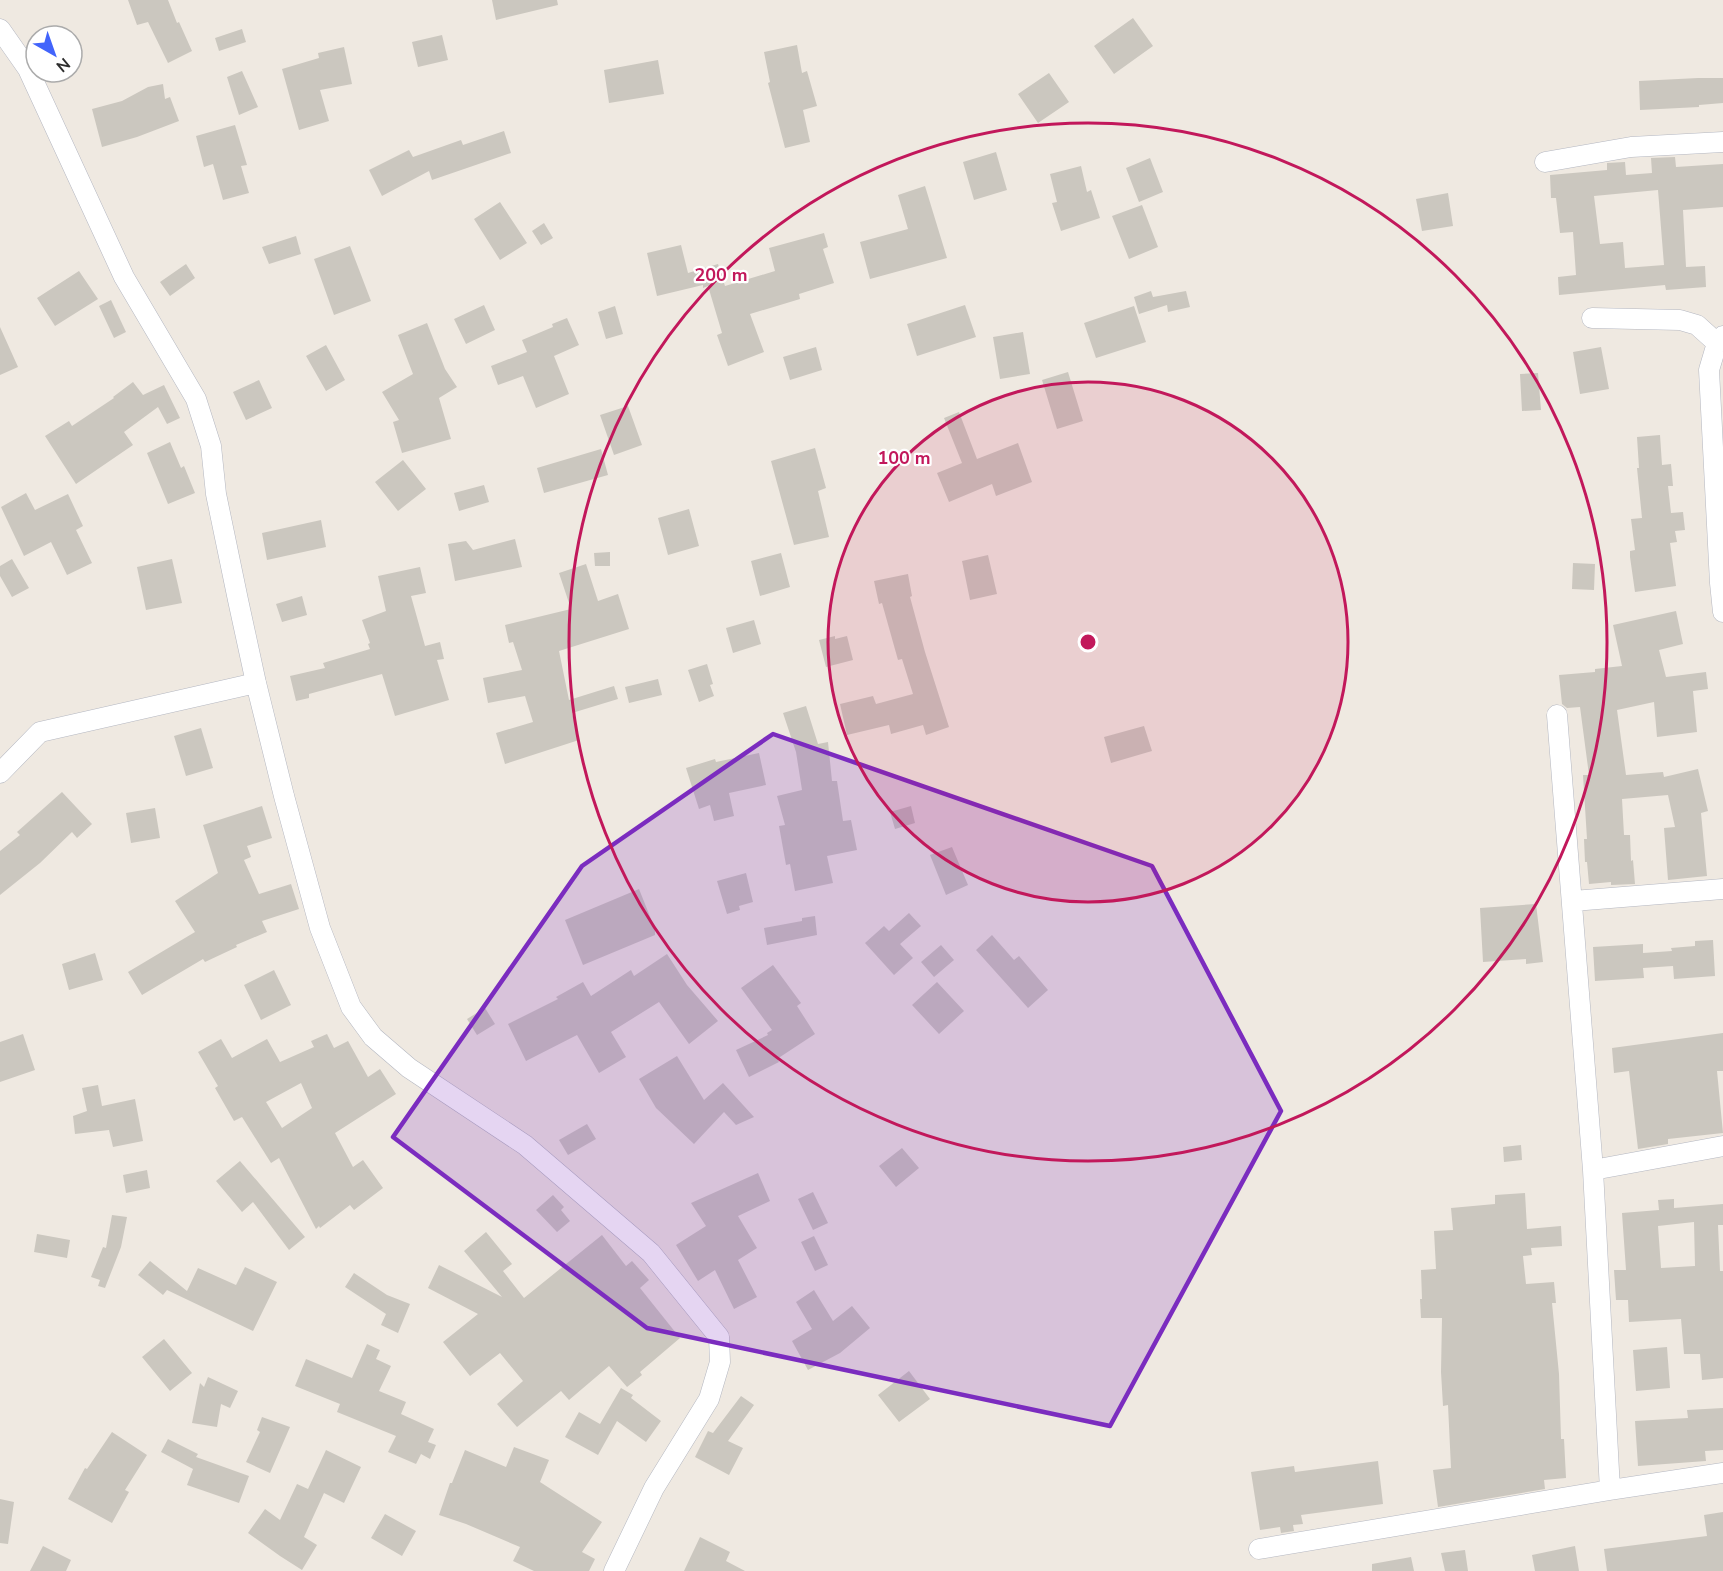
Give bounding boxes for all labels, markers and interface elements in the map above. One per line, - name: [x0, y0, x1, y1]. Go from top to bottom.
- north arrow: [24, 24, 84, 84]
- text: N: [51, 52, 75, 77]
- text: 200 m: [694, 263, 748, 287]
- text: 100 m: [877, 446, 931, 470]
- centre of rings: [1078, 632, 1098, 652]

